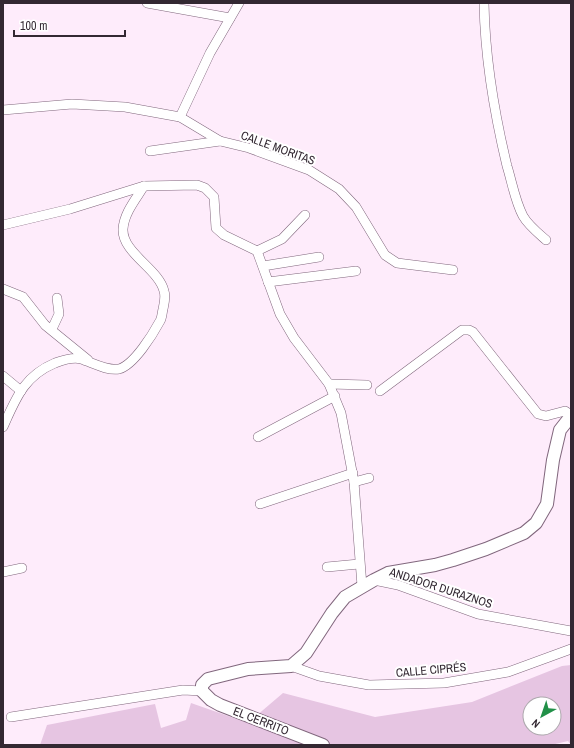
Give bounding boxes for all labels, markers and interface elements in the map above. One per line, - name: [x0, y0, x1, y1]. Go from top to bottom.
- scale bar: [14, 12, 125, 38]
- text: 100 m: [20, 18, 47, 34]
- street label: CALLE MORITAS: [239, 127, 318, 169]
- street label: ANDADOR DURAZNOS: [387, 564, 495, 612]
- street label: CALLE CIPRÉS: [395, 659, 467, 681]
- north arrow: [522, 696, 562, 736]
- street label: EL CERRITO: [231, 703, 292, 739]
- text: N: [529, 716, 543, 731]

